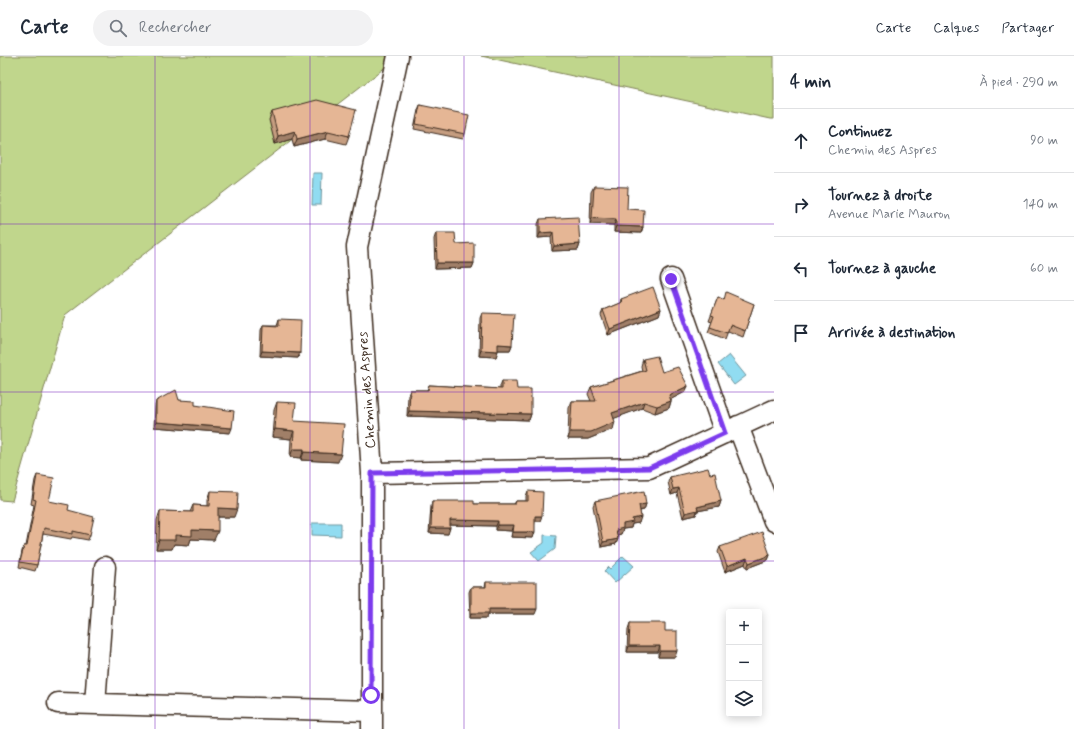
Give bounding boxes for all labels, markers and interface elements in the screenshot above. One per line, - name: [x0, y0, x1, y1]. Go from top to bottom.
- search box: [93, 10, 373, 46]
- text: Carte: [20, 15, 69, 40]
- icon: search: [107, 17, 129, 39]
- text: Rechercher: [139, 18, 212, 38]
- text: Carte: [875, 19, 911, 37]
- text: Calques: [933, 19, 979, 37]
- text: Partager: [1001, 19, 1054, 37]
- text: 4 min: [790, 71, 831, 93]
- text: À pied · 290 m: [980, 74, 1058, 91]
- text: Continuez: [828, 122, 892, 142]
- icon: ahead: [790, 130, 812, 152]
- text: 90 m: [1030, 132, 1058, 149]
- text: Chemin des Aspres: [828, 142, 937, 159]
- text: Tournez à droite: [828, 186, 932, 206]
- icon: right: [790, 194, 812, 216]
- text: 140 m: [1023, 196, 1058, 213]
- text: Avenue Marie Mauron: [828, 206, 950, 223]
- icon: left: [790, 258, 812, 280]
- text: Tournez à gauche: [828, 259, 936, 279]
- text: 60 m: [1030, 260, 1058, 277]
- route end: [662, 270, 680, 288]
- icon: arrive: [790, 322, 812, 344]
- text: Arrivée à destination: [828, 323, 955, 343]
- street label: Chemin des Aspres: [354, 331, 380, 449]
- map controls: [726, 609, 762, 717]
- button: +: [726, 609, 762, 645]
- button: −: [726, 645, 762, 681]
- button: layers: [726, 681, 762, 717]
- route start: [362, 686, 380, 704]

